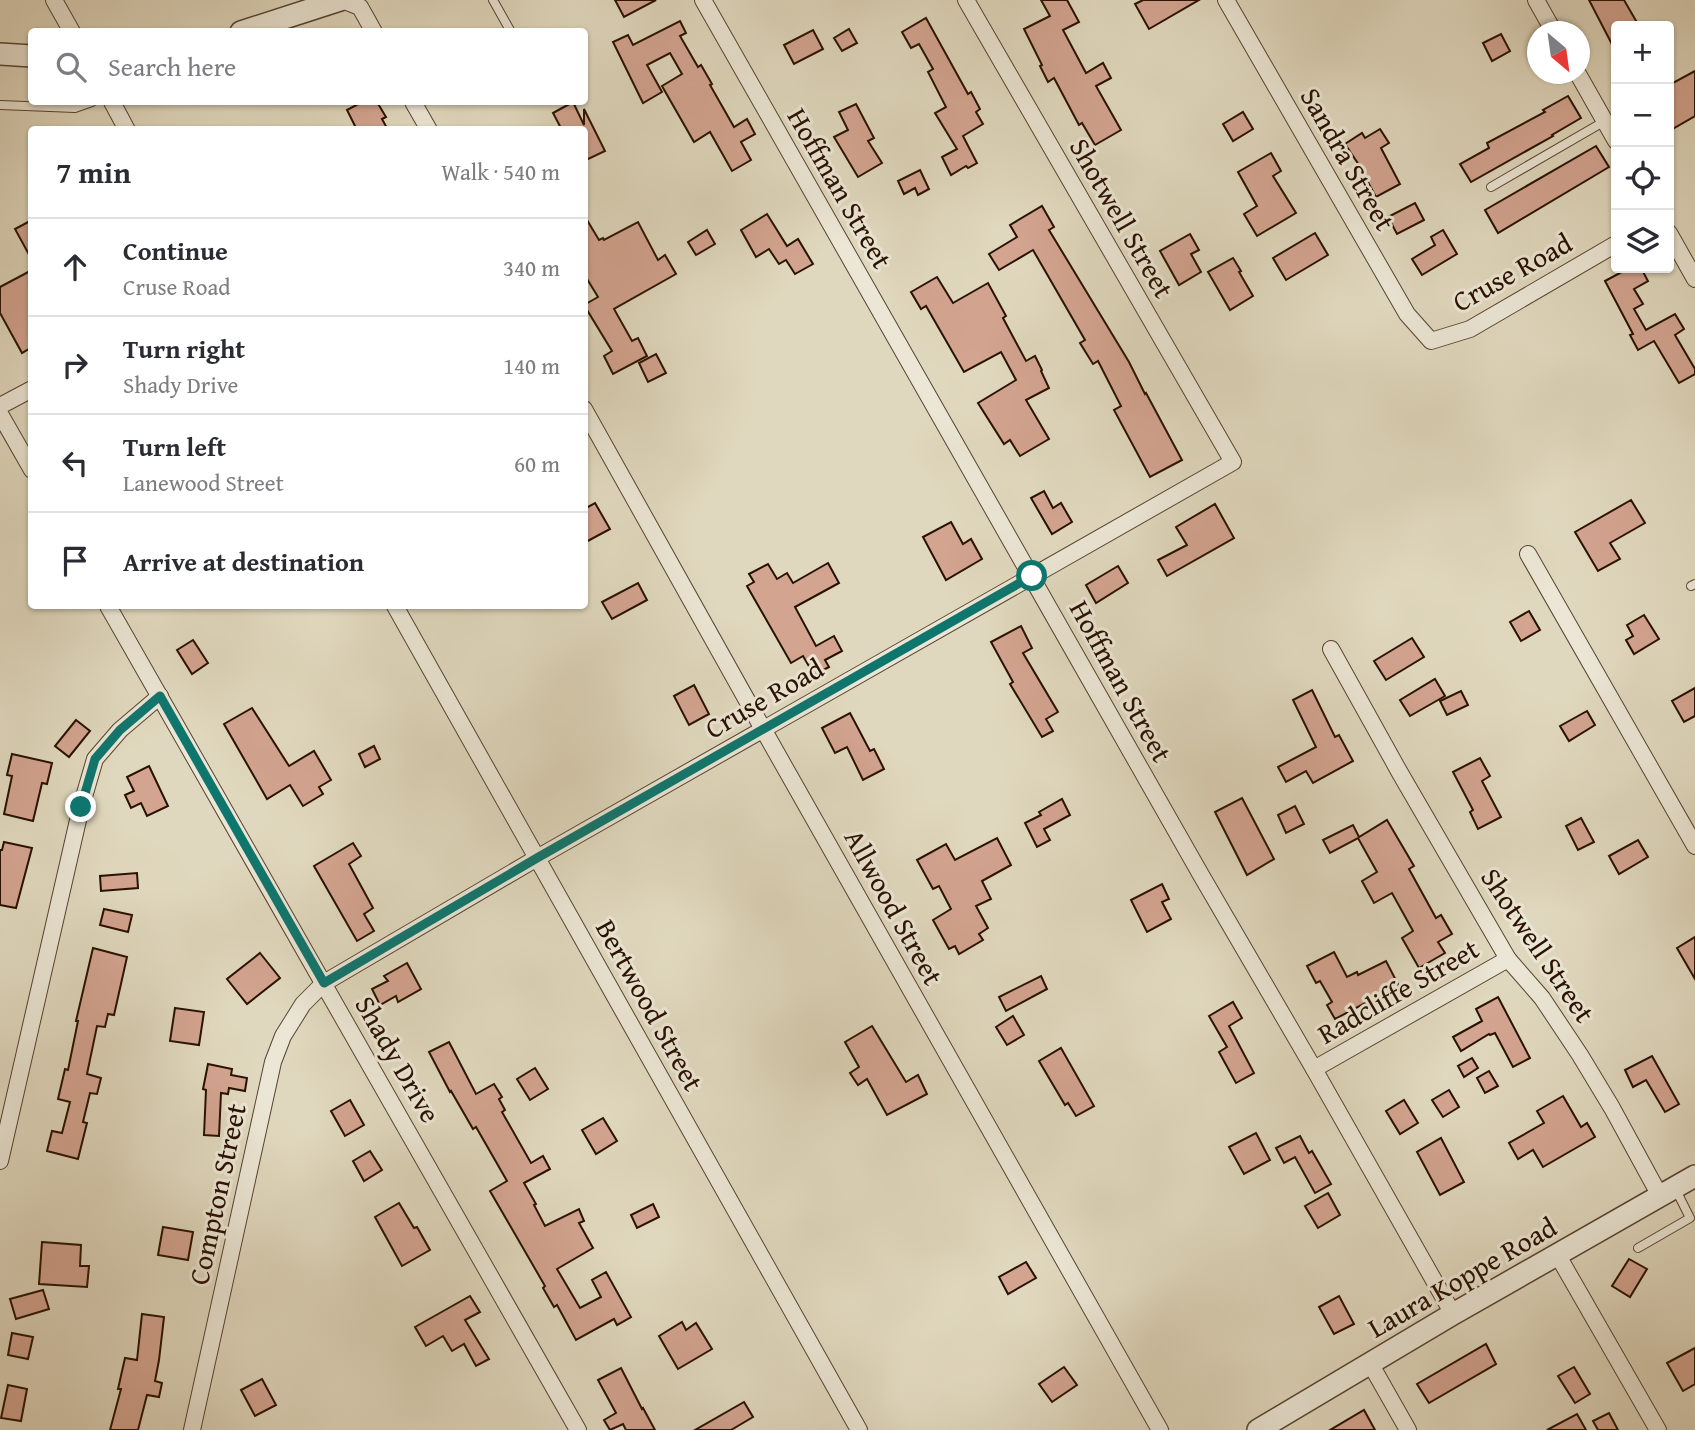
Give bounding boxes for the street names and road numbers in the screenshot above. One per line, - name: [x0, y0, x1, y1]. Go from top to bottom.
- street label: Sandra Street: [1291, 80, 1406, 238]
- street label: Hoffman Street: [778, 100, 903, 276]
- street label: Shotwell Street: [1060, 130, 1185, 305]
- street label: Cruse Road: [1445, 222, 1579, 321]
- street label: Hoffman Street: [1060, 592, 1183, 769]
- street label: Cruse Road: [697, 647, 831, 748]
- street label: Allwood Street: [835, 821, 954, 992]
- street label: Shotwell Street: [1471, 859, 1605, 1030]
- street label: Bertwood Street: [586, 912, 715, 1098]
- street label: Radcliffe Street: [1310, 928, 1486, 1053]
- street label: Shady Drive: [346, 988, 451, 1130]
- street label: Compton Street: [177, 1099, 256, 1288]
- street label: Laura Koppe Road: [1360, 1206, 1564, 1347]

